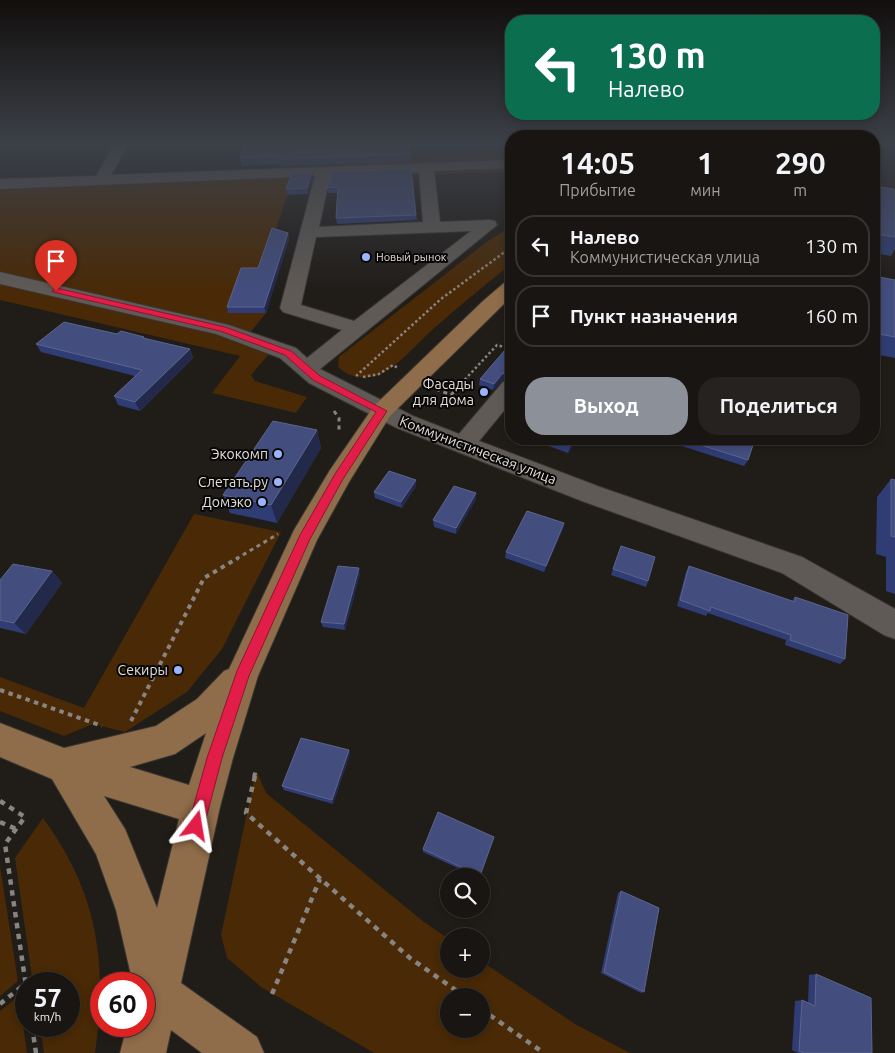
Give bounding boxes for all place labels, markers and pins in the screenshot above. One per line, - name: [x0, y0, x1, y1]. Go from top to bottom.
- pin: [35, 240, 77, 291]
- marker: Новый рынок: [360, 251, 372, 263]
- place label: Новый рынок: [376, 251, 447, 263]
- place label: Фасады для дома: [413, 376, 474, 408]
- marker: Фасады для дома: [478, 386, 490, 398]
- place label: Экокомп: [211, 446, 268, 462]
- marker: Экокомп: [272, 448, 284, 460]
- place label: Слетать.ру: [198, 474, 268, 490]
- marker: Слетать.ру: [272, 476, 284, 488]
- place label: Домэко: [202, 494, 252, 510]
- marker: Домэко: [256, 496, 268, 508]
- place label: Секиры: [118, 662, 168, 678]
- marker: Секиры: [172, 664, 184, 676]

